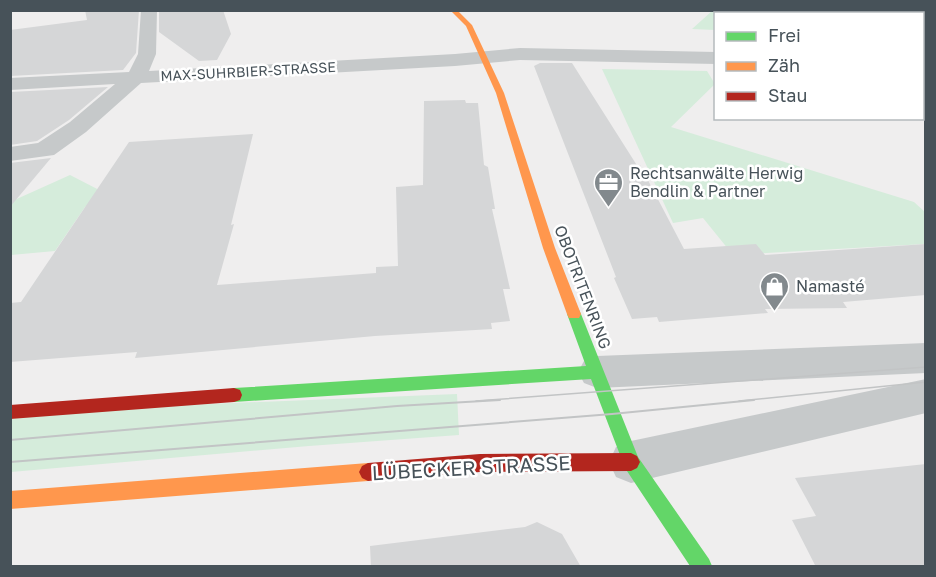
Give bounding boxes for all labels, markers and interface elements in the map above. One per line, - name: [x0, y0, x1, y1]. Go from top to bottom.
- legend: [714, 12, 924, 120]
- text: Frei: [768, 24, 801, 46]
- text: Zäh: [768, 54, 800, 76]
- street label: MAX-SUHRBIER-STRASSE: [160, 58, 336, 84]
- text: Stau: [768, 84, 807, 106]
- place label: Rechtsanwälte Herwig Bendlin & Partner: [630, 163, 803, 201]
- office icon: Rechtsanwälte Herwig Bendlin & Partner: [593, 166, 625, 208]
- street label: OBOTRITENRING: [550, 222, 616, 352]
- shop icon: Namasté: [759, 270, 791, 312]
- place label: Namasté: [796, 276, 865, 296]
- street label: LÜBECKER STRASSE: [371, 450, 571, 484]

